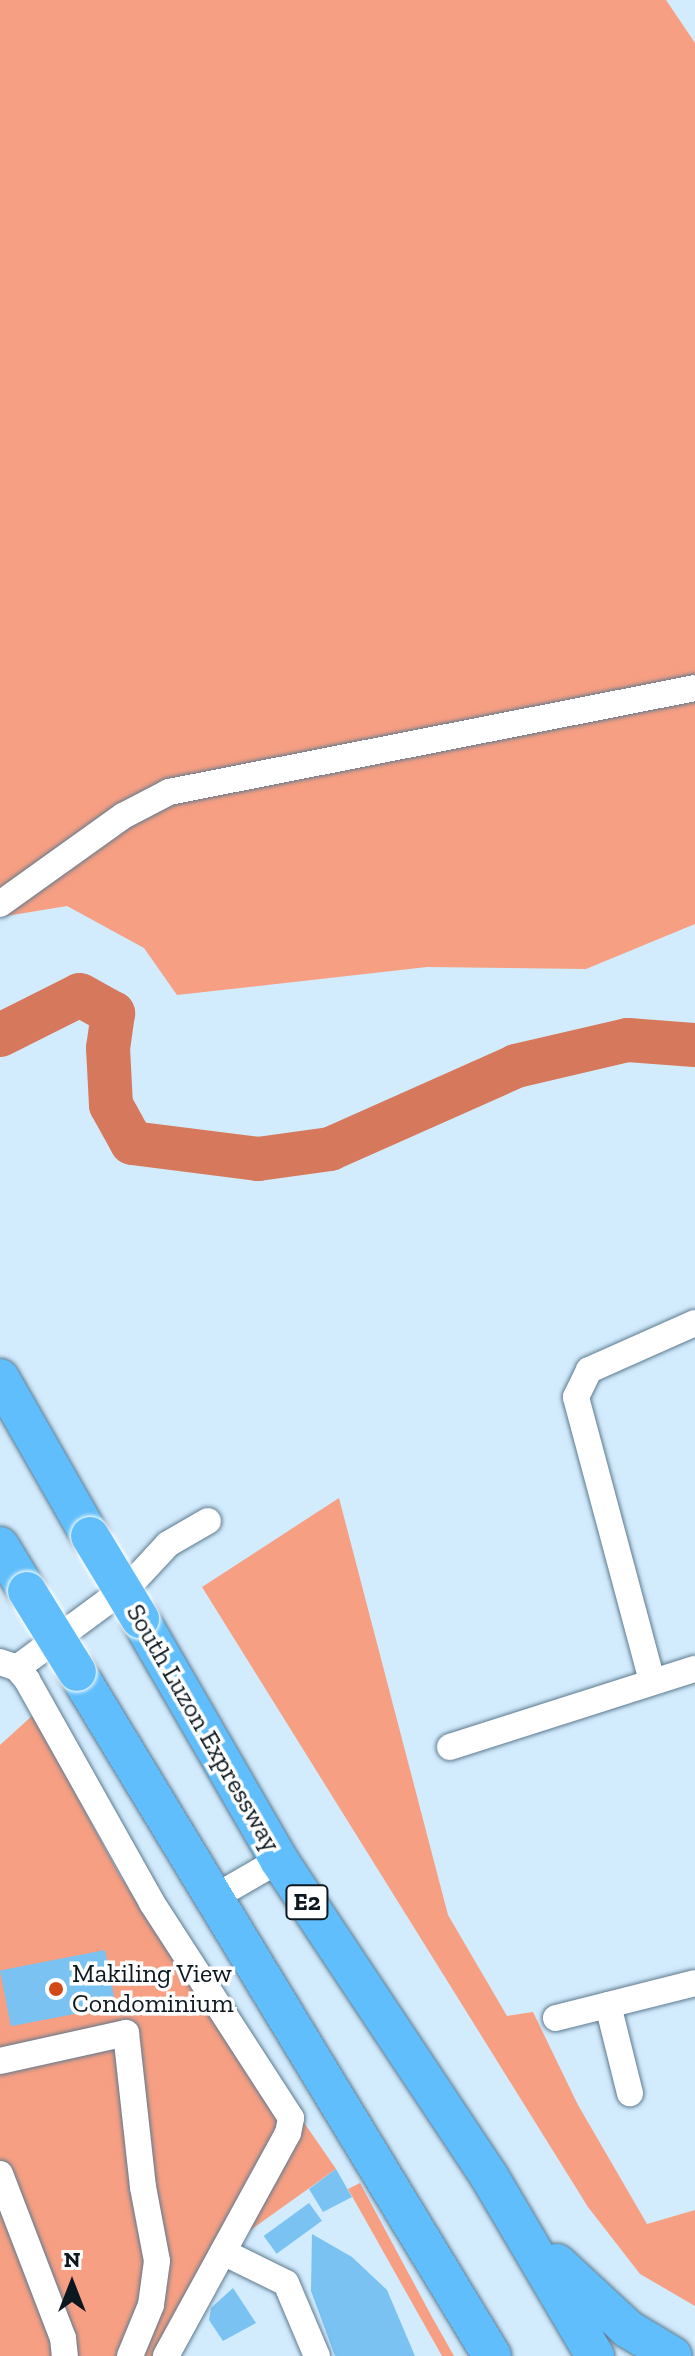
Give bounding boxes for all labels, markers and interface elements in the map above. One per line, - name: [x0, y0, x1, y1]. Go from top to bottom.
- street label: South Luzon Expressway: [119, 1599, 287, 1857]
- road number: E2: [285, 1882, 329, 1922]
- place label: Makiling View Condominium: [72, 1958, 234, 2020]
- marker: Makiling View Condominium: [47, 1980, 65, 1998]
- north arrow: [32, 2244, 112, 2324]
- text: N: [64, 2246, 80, 2273]

